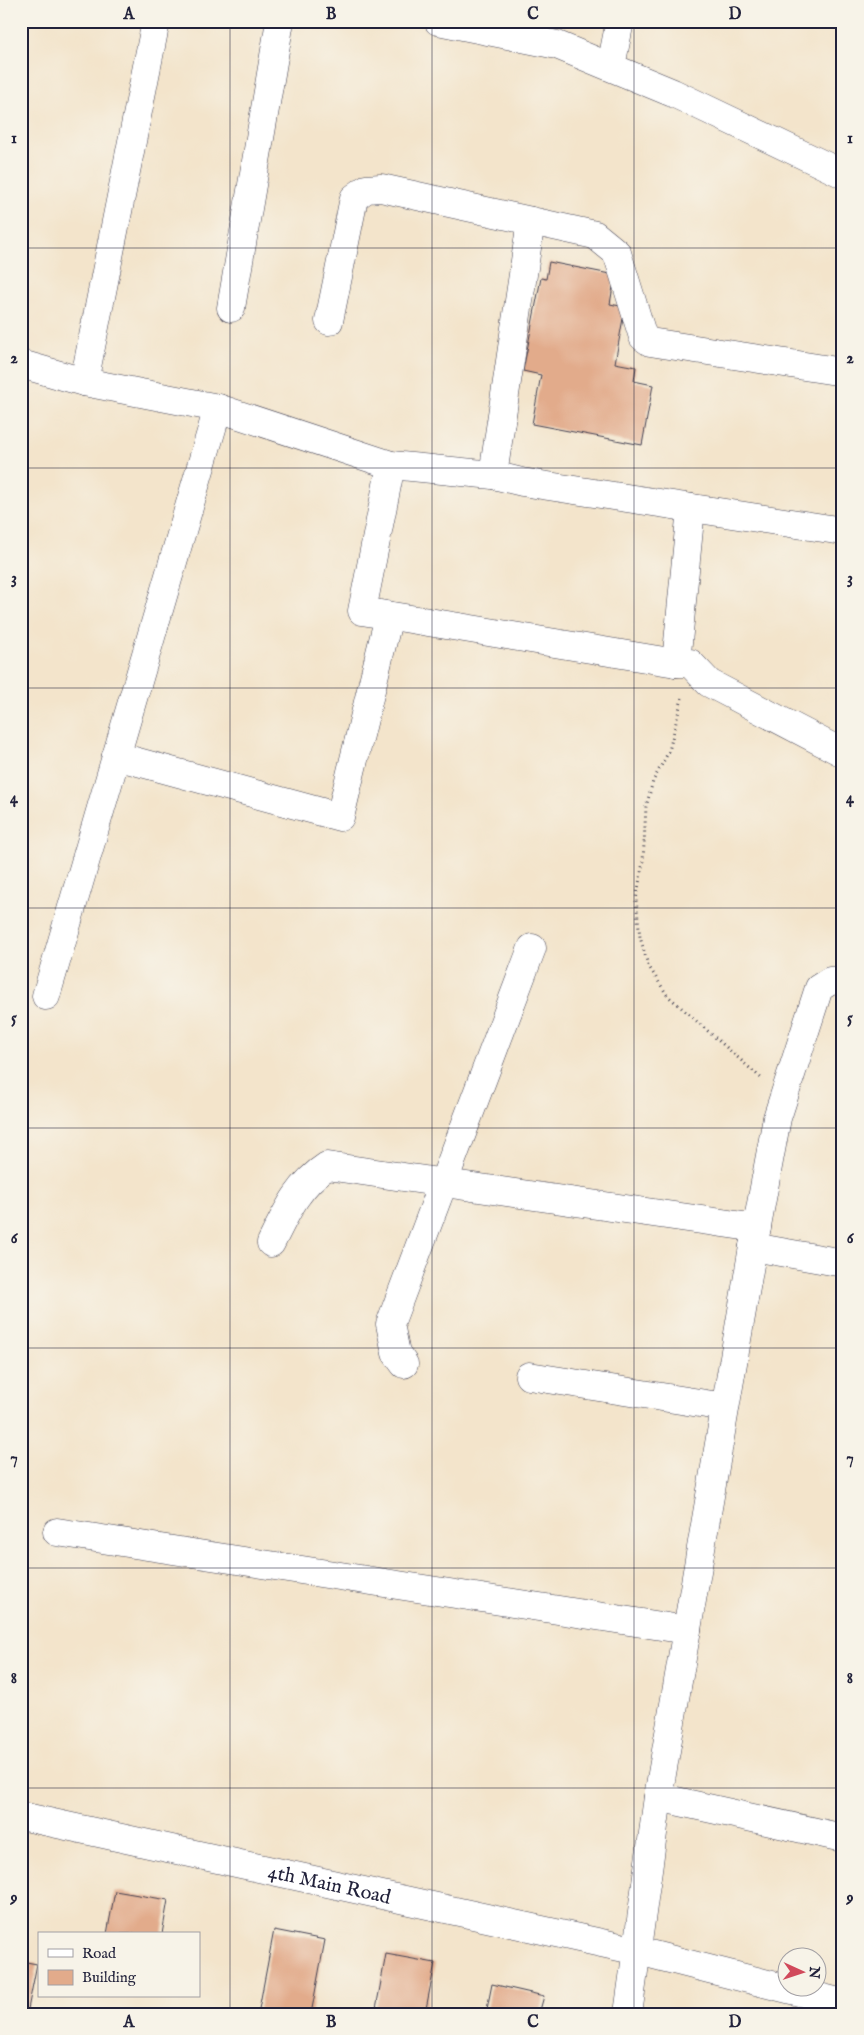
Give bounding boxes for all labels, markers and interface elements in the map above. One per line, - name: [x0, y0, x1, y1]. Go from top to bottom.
- text: A: [123, 5, 136, 25]
- text: B: [326, 5, 337, 25]
- text: C: [527, 5, 539, 25]
- text: D: [729, 5, 742, 25]
- text: 1: [11, 129, 17, 149]
- text: 1: [847, 129, 853, 149]
- text: 2: [10, 349, 18, 369]
- text: 2: [846, 349, 854, 369]
- text: 3: [11, 569, 17, 589]
- text: 3: [847, 569, 853, 589]
- text: 4: [10, 789, 19, 809]
- text: 4: [846, 789, 855, 809]
- text: 5: [11, 1009, 17, 1029]
- text: 5: [847, 1009, 853, 1029]
- text: 6: [11, 1229, 19, 1249]
- text: 6: [847, 1229, 855, 1249]
- text: 7: [10, 1449, 18, 1469]
- text: 7: [846, 1449, 854, 1469]
- text: 8: [11, 1669, 17, 1689]
- text: 8: [847, 1669, 853, 1689]
- street label: 4th Main Road: [266, 1859, 393, 1911]
- text: 9: [10, 1889, 18, 1909]
- text: 9: [846, 1889, 854, 1909]
- legend: [38, 1932, 200, 1998]
- text: Road: [82, 1944, 117, 1963]
- north arrow: [776, 1948, 826, 1998]
- text: N: [805, 1965, 823, 1979]
- text: Building: [82, 1968, 137, 1987]
- text: A: [123, 2013, 136, 2033]
- text: B: [326, 2013, 337, 2033]
- text: C: [527, 2013, 539, 2033]
- text: D: [729, 2013, 742, 2033]

